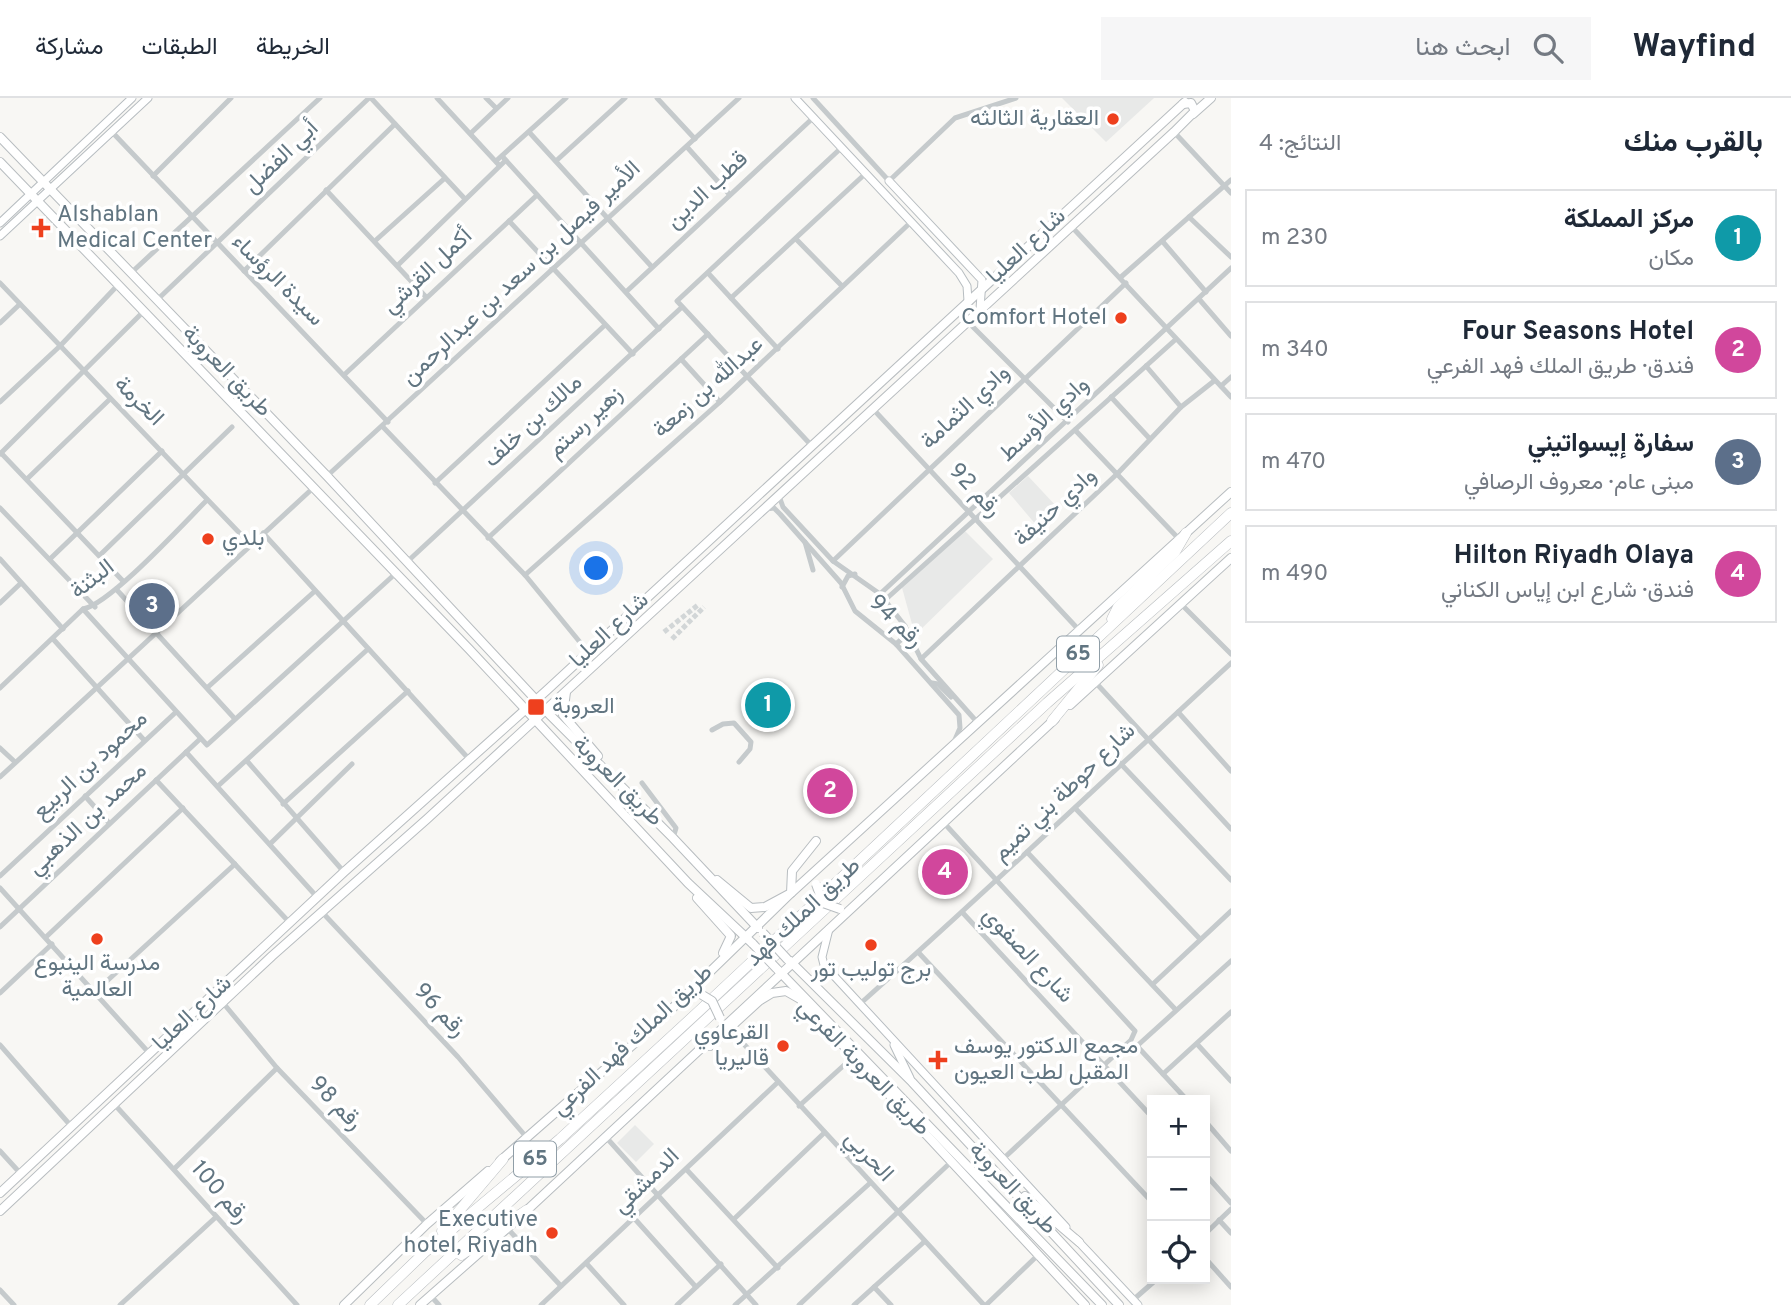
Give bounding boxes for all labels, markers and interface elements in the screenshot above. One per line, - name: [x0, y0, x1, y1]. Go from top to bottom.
- search box: [1101, 17, 1591, 80]
- text: Wayfind: [1633, 27, 1756, 69]
- icon: search: [1529, 29, 1567, 67]
- text: ابحث هنا: [1415, 32, 1511, 65]
- text: مشاركة: [35, 33, 103, 63]
- text: الطبقات: [141, 33, 218, 63]
- text: الخريطة: [256, 33, 330, 63]
- place label: العقارية الثالثه: [970, 105, 1099, 134]
- marker: العقارية الثالثه: [1105, 111, 1121, 127]
- street label: أبي الفضل: [238, 115, 327, 202]
- text: بالقرب منك: [1624, 125, 1763, 162]
- text: النتائج: 4: [1259, 130, 1341, 159]
- street label: قطب الدين: [661, 146, 755, 236]
- street label: الأمير فيصل بن سعد بن عبدالرحمن: [396, 155, 648, 393]
- place label: Alshablan Medical Center: [57, 201, 212, 256]
- street label: شارع العليا: [981, 203, 1073, 291]
- text: مركز المملكة: [1564, 204, 1694, 237]
- marker: Alshablan Medical Center: [31, 218, 51, 238]
- street label: أكمل القرشي: [377, 223, 481, 323]
- text: 230 m: [1261, 224, 1328, 253]
- text: 1: [1733, 224, 1743, 253]
- street label: سيدة الرؤساء: [225, 229, 329, 333]
- text: مكان: [1648, 245, 1694, 274]
- place label: Comfort Hotel: [961, 304, 1107, 333]
- marker: Comfort Hotel: [1113, 310, 1129, 326]
- text: Four Seasons Hotel: [1462, 316, 1694, 349]
- street label: طريق العروبة: [175, 320, 277, 424]
- street label: عبدالله بن زمعة: [647, 330, 770, 445]
- text: 340 m: [1261, 336, 1329, 365]
- text: 2: [1731, 336, 1745, 365]
- text: فندق · طريق الملك فهد الفرعي: [1427, 353, 1694, 382]
- street label: وادي الثمامة: [915, 359, 1018, 458]
- street label: مالك بن خلف: [479, 369, 589, 475]
- street label: وادي الأوسط: [993, 370, 1097, 470]
- street label: الخرمة: [107, 371, 169, 433]
- street label: زهير رستم: [542, 381, 630, 465]
- text: سفارة إيسواتيني: [1528, 428, 1694, 461]
- text: 470 m: [1261, 448, 1326, 477]
- text: 3: [1731, 448, 1745, 477]
- street label: رقم 92: [941, 457, 1007, 525]
- street label: وادي حنيفة: [1008, 462, 1105, 555]
- text: مبنى عام · معروف الرصافي: [1464, 469, 1694, 498]
- place label: بلدي: [222, 525, 265, 556]
- marker: بلدي: [200, 531, 216, 547]
- text: Hilton Riyadh Olaya: [1454, 540, 1694, 573]
- your location: [579, 551, 613, 585]
- street label: البثنة: [65, 554, 121, 606]
- text: 490 m: [1261, 560, 1328, 589]
- text: 4: [1731, 560, 1745, 589]
- text: فندق · شارع ابن إياس الكناني: [1441, 577, 1694, 606]
- pin: 3: [129, 580, 175, 632]
- street label: شارع العليا: [564, 587, 656, 675]
- street label: رقم 94: [862, 589, 928, 655]
- road number: 65: [1057, 636, 1099, 672]
- pin: 1: [745, 679, 791, 731]
- place label: العروبة: [552, 693, 615, 722]
- marker: العروبة: [526, 697, 546, 717]
- street label: محمود بن الربيع: [27, 705, 155, 827]
- street label: شارع حوطة بني تميم: [987, 717, 1144, 870]
- street label: طريق العروبة: [565, 730, 669, 834]
- street label: محمد بن الذهبي: [22, 757, 155, 884]
- pin: 2: [807, 765, 853, 817]
- pin: 4: [922, 846, 968, 898]
- street label: طريق الملك فهد: [740, 852, 868, 974]
- street label: شارع الصفوي: [974, 902, 1079, 1012]
- marker: مدرسة الينبوع العالمية: [89, 931, 105, 947]
- marker: برج توليب تور: [863, 937, 879, 953]
- place label: مدرسة الينبوع العالمية: [34, 950, 160, 1005]
- place label: برج توليب تور: [810, 956, 931, 985]
- street label: طريق الملك فهد الفرعي: [546, 959, 721, 1125]
- street label: شارع العليا: [147, 970, 239, 1058]
- street label: رقم 96: [406, 978, 472, 1044]
- street label: طريق العروبة الفرعي: [789, 993, 936, 1144]
- place label: القرعاوي قاليريا: [694, 1019, 769, 1074]
- place label: مجمع الدكتور يوسف المقبل لطب العيون: [954, 1033, 1138, 1088]
- marker: القرعاوي قاليريا: [775, 1038, 791, 1054]
- marker: مجمع الدكتور يوسف المقبل لطب العيون: [928, 1050, 948, 1070]
- street label: رقم 98: [302, 1071, 368, 1137]
- map controls: [1147, 1095, 1210, 1284]
- button: +: [1147, 1095, 1210, 1158]
- street label: الحربي: [836, 1125, 899, 1190]
- street label: طريق العروبة: [962, 1136, 1062, 1242]
- road number: 65: [514, 1142, 556, 1176]
- street label: الدمشقي: [607, 1143, 688, 1222]
- street label: رقم 100: [184, 1155, 254, 1231]
- button: −: [1147, 1158, 1210, 1221]
- place label: Executive hotel, Riyadh: [403, 1206, 538, 1261]
- button: locate: [1147, 1221, 1210, 1284]
- marker: Executive hotel, Riyadh: [544, 1225, 560, 1241]

